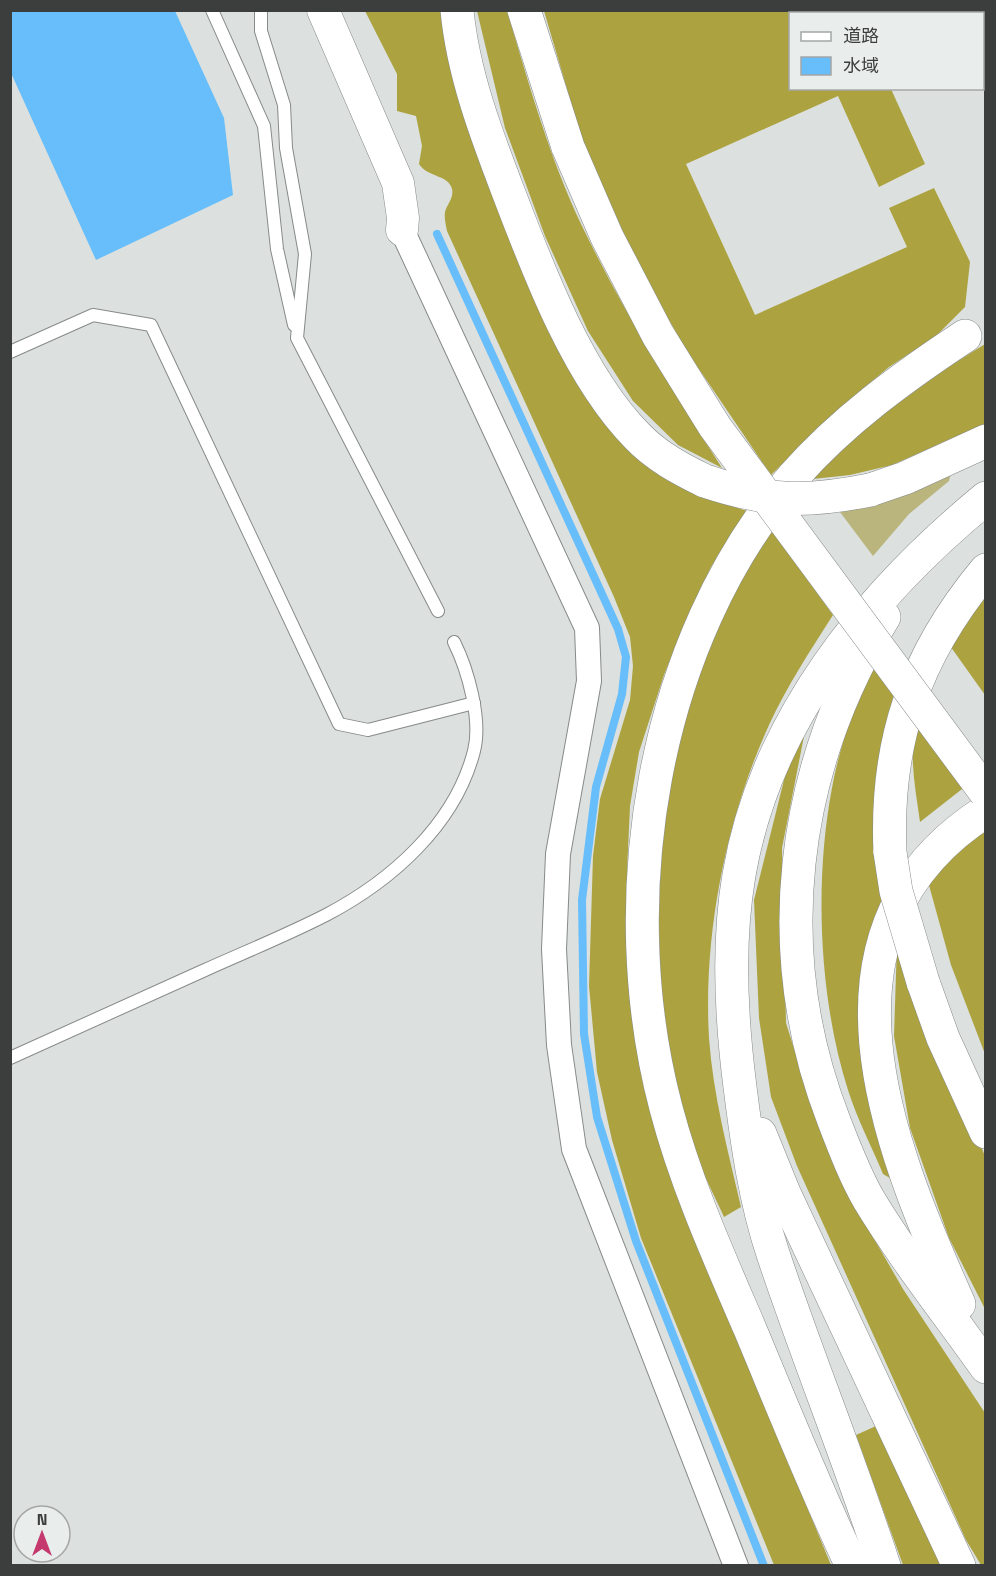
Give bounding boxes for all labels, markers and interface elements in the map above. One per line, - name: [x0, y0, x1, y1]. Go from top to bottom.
- legend: [789, 12, 984, 90]
- text: 道路: [843, 24, 879, 47]
- text: 水域: [843, 54, 879, 77]
- north arrow: [12, 1504, 72, 1564]
- text: N: [37, 1509, 47, 1530]

